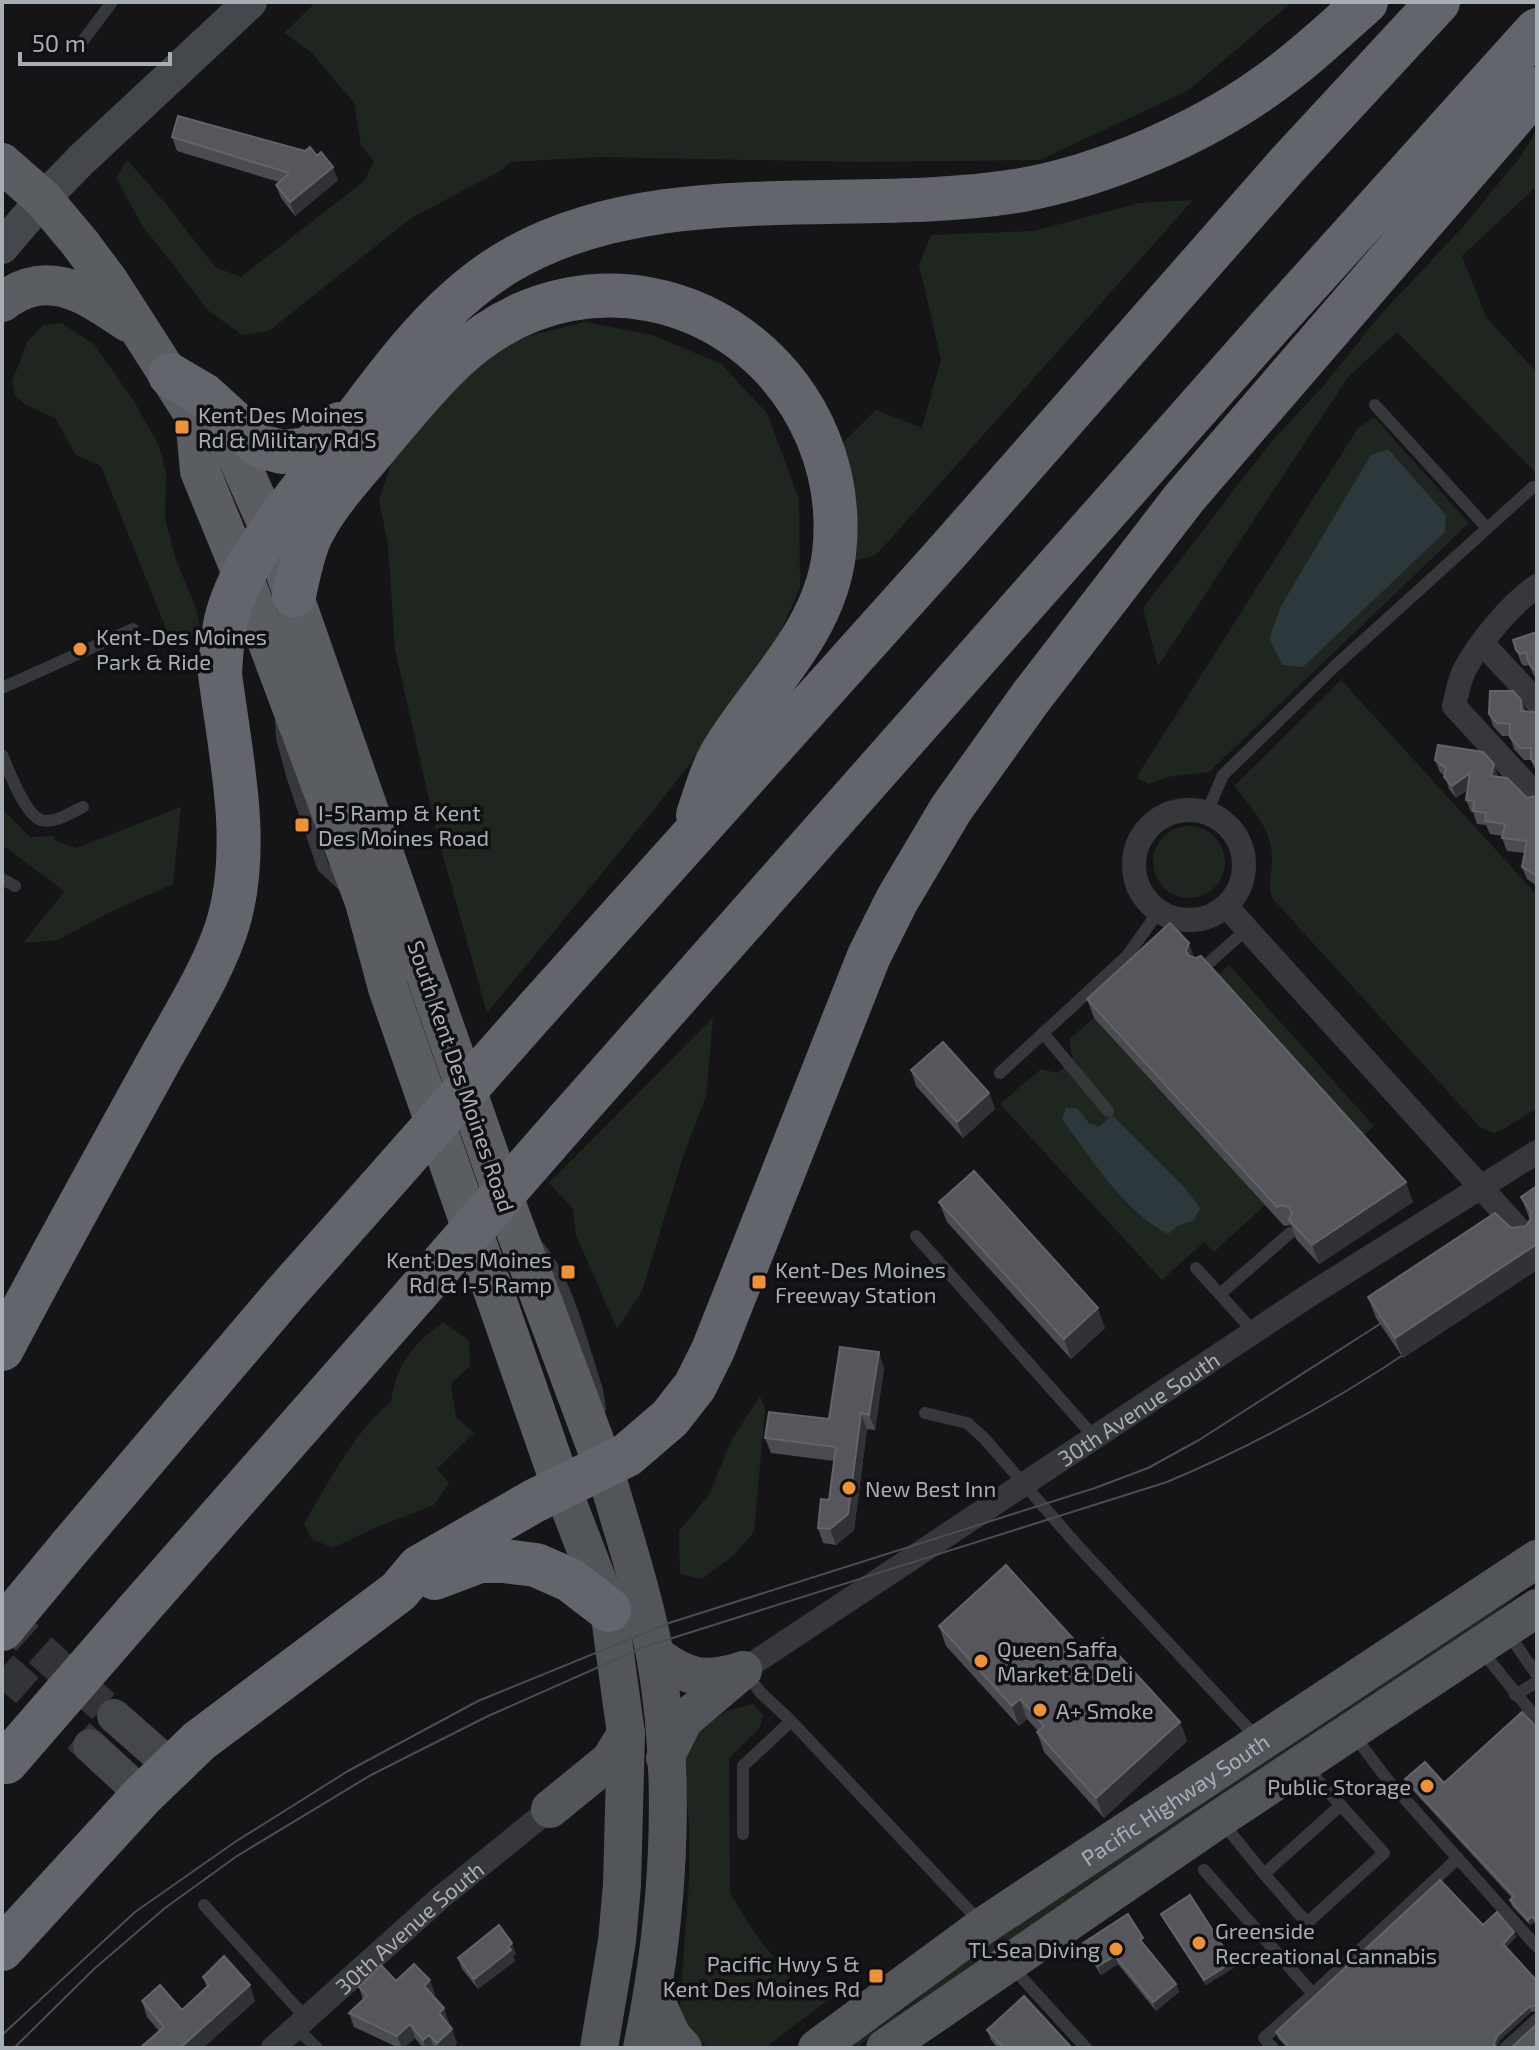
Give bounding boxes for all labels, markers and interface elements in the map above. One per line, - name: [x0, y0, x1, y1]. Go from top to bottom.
- scale bar: [20, 16, 170, 66]
- text: 50 m: [32, 28, 86, 57]
- place label: Kent Des Moines Rd & Military Rd S: [198, 401, 377, 452]
- marker: Kent Des Moines Rd & Military Rd S: [173, 418, 191, 436]
- place label: Kent-Des Moines Park & Ride: [96, 623, 267, 674]
- marker: Kent-Des Moines Park & Ride: [71, 640, 89, 658]
- place label: I-5 Ramp & Kent Des Moines Road: [318, 799, 489, 850]
- marker: I-5 Ramp & Kent Des Moines Road: [293, 816, 311, 834]
- street label: South Kent Des Moines Road: [403, 937, 521, 1215]
- place label: Kent Des Moines Rd & I-5 Ramp: [386, 1246, 552, 1297]
- place label: Kent-Des Moines Freeway Station: [775, 1256, 946, 1307]
- marker: Kent Des Moines Rd & I-5 Ramp: [559, 1263, 577, 1281]
- marker: Kent-Des Moines Freeway Station: [750, 1273, 768, 1291]
- street label: 30th Avenue South: [1053, 1346, 1224, 1471]
- place label: New Best Inn: [865, 1475, 996, 1501]
- marker: New Best Inn: [840, 1479, 858, 1497]
- place label: Queen Saffa Market & Deli: [997, 1635, 1133, 1686]
- marker: Queen Saffa Market & Deli: [972, 1652, 990, 1670]
- place label: A+ Smoke: [1056, 1697, 1154, 1723]
- marker: A+ Smoke: [1031, 1701, 1049, 1719]
- street label: Pacific Highway South: [1076, 1727, 1274, 1871]
- place label: Public Storage: [1267, 1773, 1411, 1799]
- marker: Public Storage: [1418, 1777, 1436, 1795]
- street label: 30th Avenue South: [330, 1855, 488, 1999]
- place label: Greenside Recreational Cannabis: [1215, 1917, 1437, 1968]
- marker: Greenside Recreational Cannabis: [1190, 1934, 1208, 1952]
- place label: TL Sea Diving: [968, 1936, 1100, 1962]
- marker: TL Sea Diving: [1107, 1940, 1125, 1958]
- place label: Pacific Hwy S & Kent Des Moines Rd: [663, 1950, 860, 2001]
- marker: Pacific Hwy S & Kent Des Moines Rd: [867, 1967, 885, 1985]

